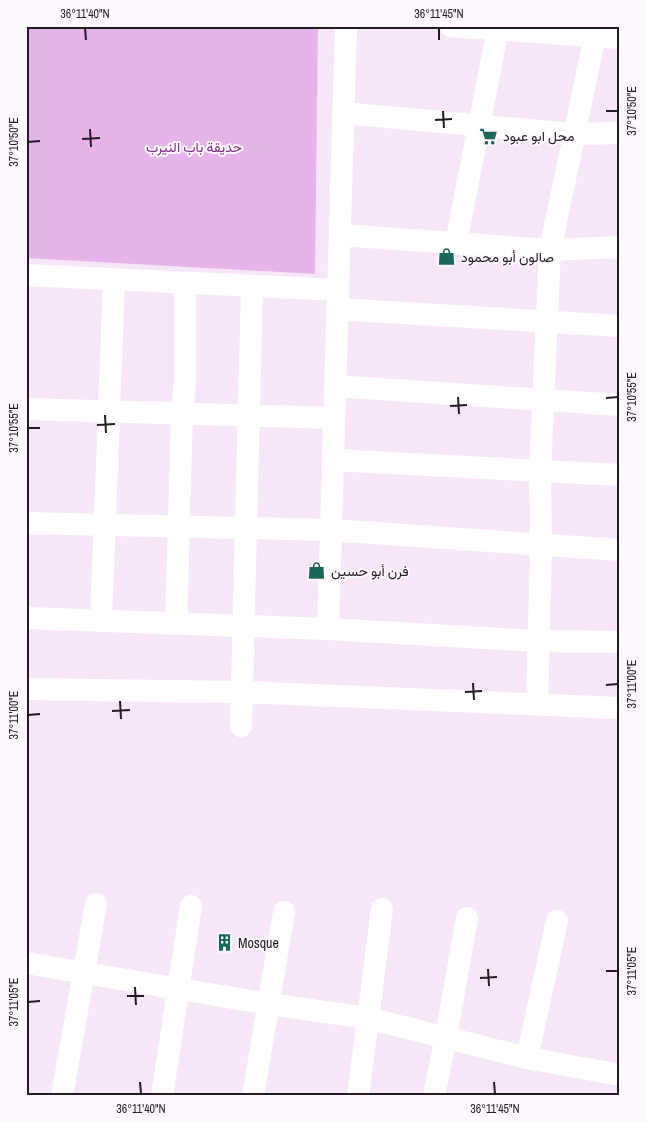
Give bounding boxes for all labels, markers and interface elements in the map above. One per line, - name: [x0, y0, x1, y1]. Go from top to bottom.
- text: 36°11'40"N: [60, 6, 110, 22]
- text: 36°11'45"N: [414, 6, 464, 22]
- text: 37°10'50"E: [624, 86, 640, 136]
- text: 37°10'50"E: [6, 117, 22, 167]
- supermarket icon: محل ابو عبود: [479, 126, 499, 146]
- place label: محل ابو عبود: [503, 127, 574, 145]
- park label: حديقة باب النيرب: [146, 138, 242, 156]
- shop icon: صالون أبو محمود: [437, 247, 457, 267]
- place label: صالون أبو محمود: [461, 248, 554, 266]
- text: 37°10'55"E: [624, 372, 640, 422]
- text: 37°10'55"E: [6, 403, 22, 453]
- shop icon: فرن أبو حسين: [307, 561, 327, 581]
- place label: فرن أبو حسين: [331, 562, 409, 580]
- text: 37°11'00"E: [624, 660, 640, 708]
- text: 37°11'00"E: [6, 691, 22, 739]
- building icon: Mosque: [214, 933, 234, 953]
- place label: Mosque: [238, 934, 279, 952]
- text: 37°11'05"E: [624, 947, 640, 995]
- text: 37°11'05"E: [6, 978, 22, 1026]
- text: 36°11'40"N: [116, 1101, 166, 1117]
- text: 36°11'45"N: [470, 1101, 520, 1117]

